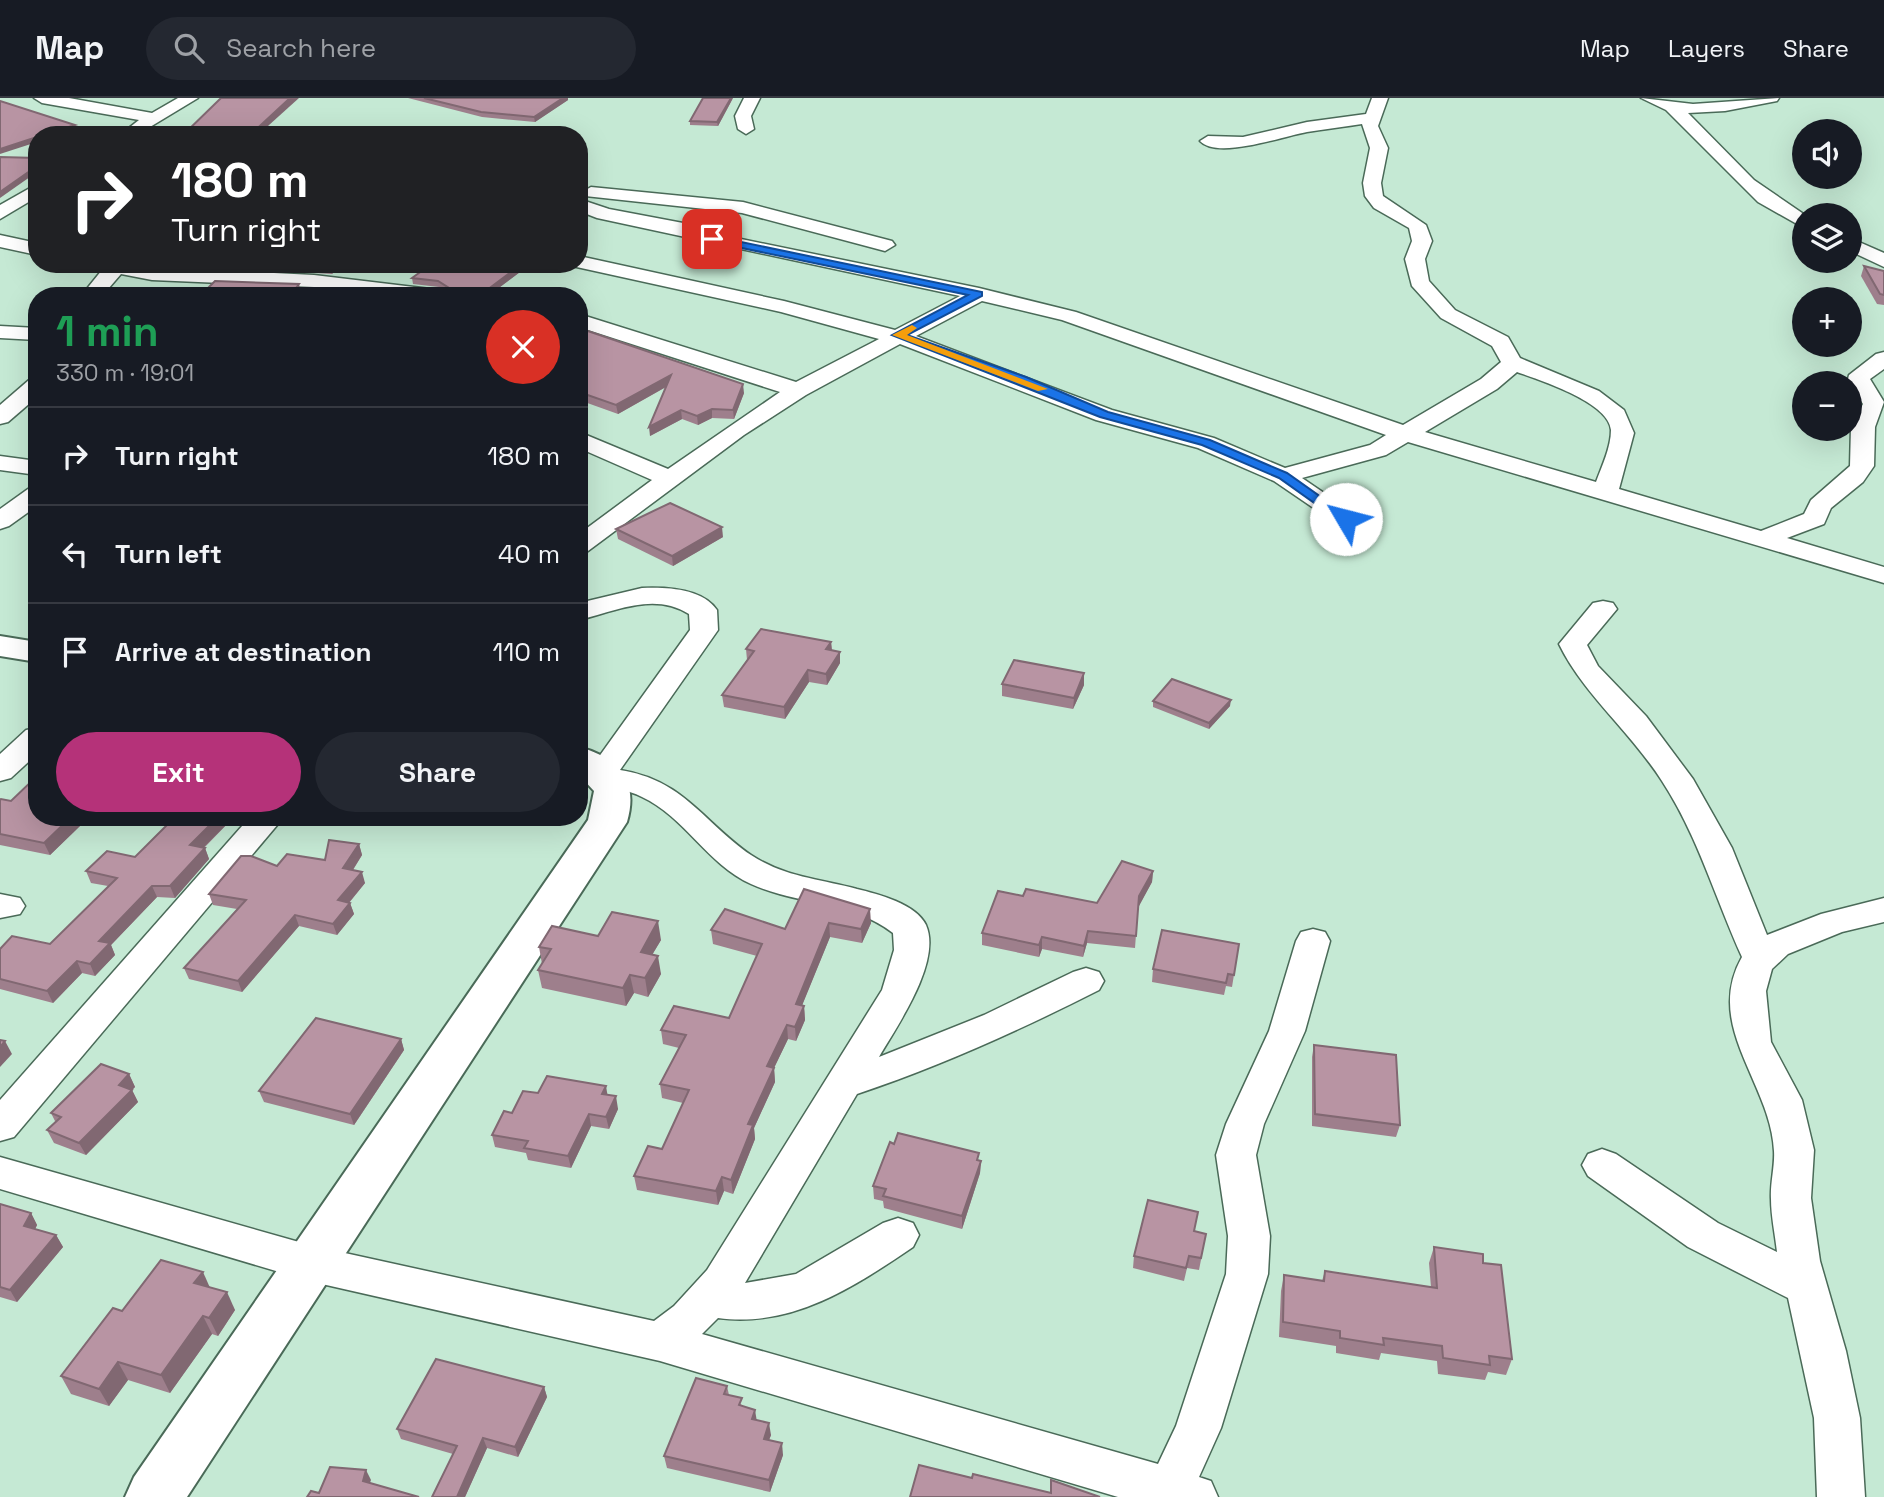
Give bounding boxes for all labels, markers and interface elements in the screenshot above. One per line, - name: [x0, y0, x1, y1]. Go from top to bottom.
- search box: [146, 17, 636, 80]
- text: Map: [35, 27, 104, 69]
- icon: search: [170, 29, 208, 67]
- text: Search here: [226, 31, 376, 65]
- text: Map: [1580, 33, 1630, 64]
- text: Layers: [1668, 33, 1745, 64]
- text: Share: [1783, 33, 1849, 64]
- map controls: [1792, 119, 1862, 441]
- button: sound: [1792, 119, 1862, 189]
- text: 180 m: [171, 149, 309, 211]
- icon: right: [56, 154, 147, 245]
- button: layers: [1792, 203, 1862, 273]
- pin: [682, 209, 742, 269]
- text: Turn right: [171, 210, 321, 250]
- icon: arrive: [693, 220, 731, 258]
- button: +: [1792, 287, 1862, 357]
- text: 1 min: [56, 305, 159, 358]
- button: close: [486, 310, 560, 384]
- text: 330 m · 19:01: [56, 358, 194, 388]
- button: −: [1792, 371, 1862, 441]
- icon: right: [56, 437, 94, 475]
- text: Turn right: [115, 439, 239, 473]
- text: 180 m: [487, 439, 560, 473]
- position arrow: [1309, 482, 1383, 556]
- icon: left: [56, 535, 94, 573]
- text: Turn left: [115, 537, 222, 571]
- text: 40 m: [498, 537, 560, 571]
- icon: arrive: [56, 633, 94, 671]
- text: Arrive at destination: [115, 635, 372, 669]
- text: 110 m: [493, 635, 560, 669]
- button: Exit: [56, 732, 301, 812]
- button: Share: [315, 732, 560, 812]

